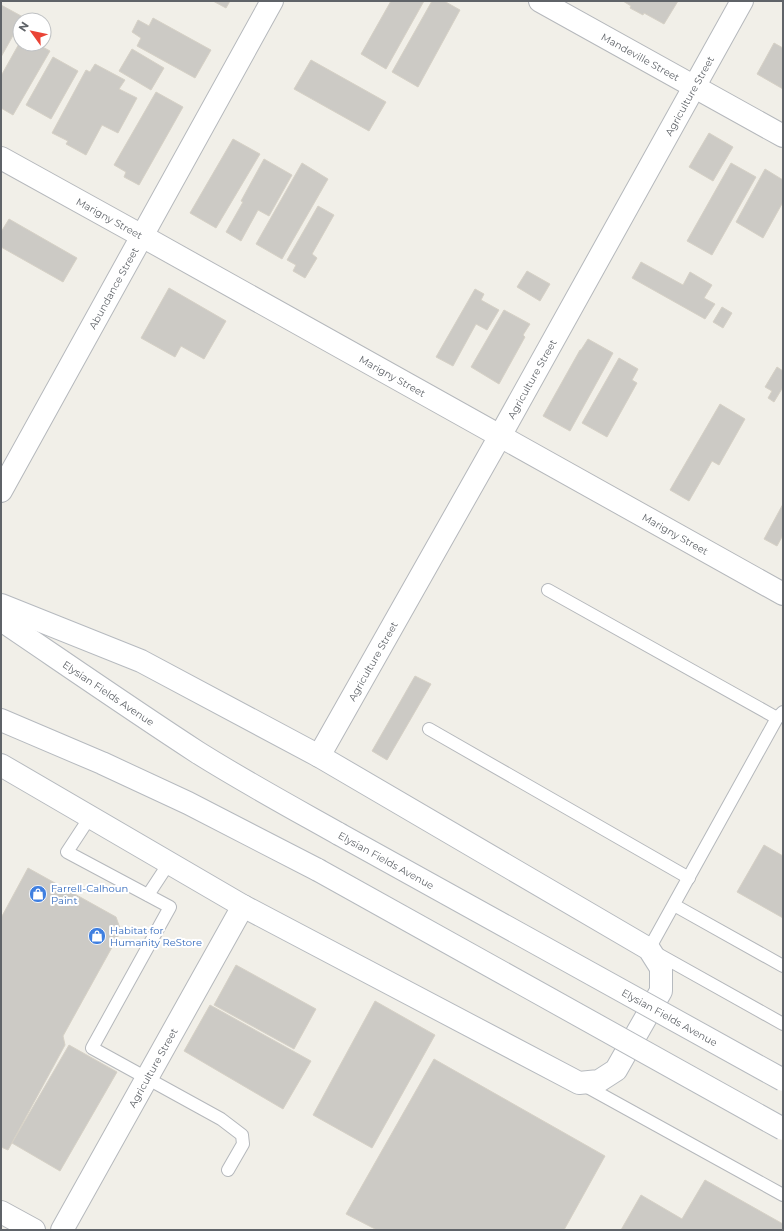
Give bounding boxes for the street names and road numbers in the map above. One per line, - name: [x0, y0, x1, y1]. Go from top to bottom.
- street label: Mandeville Street: [599, 30, 682, 84]
- street label: Agriculture Street: [662, 54, 717, 138]
- street label: Marigny Street: [74, 194, 145, 242]
- street label: Abundance Street: [85, 245, 141, 331]
- street label: Agriculture Street: [504, 337, 559, 421]
- street label: Marigny Street: [357, 352, 428, 400]
- street label: Marigny Street: [640, 510, 711, 558]
- street label: Agriculture Street: [345, 619, 400, 703]
- street label: Elysian Fields Avenue: [60, 657, 157, 728]
- street label: Elysian Fields Avenue: [336, 828, 436, 892]
- street label: Elysian Fields Avenue: [619, 985, 720, 1049]
- street label: Agriculture Street: [125, 1025, 180, 1110]

